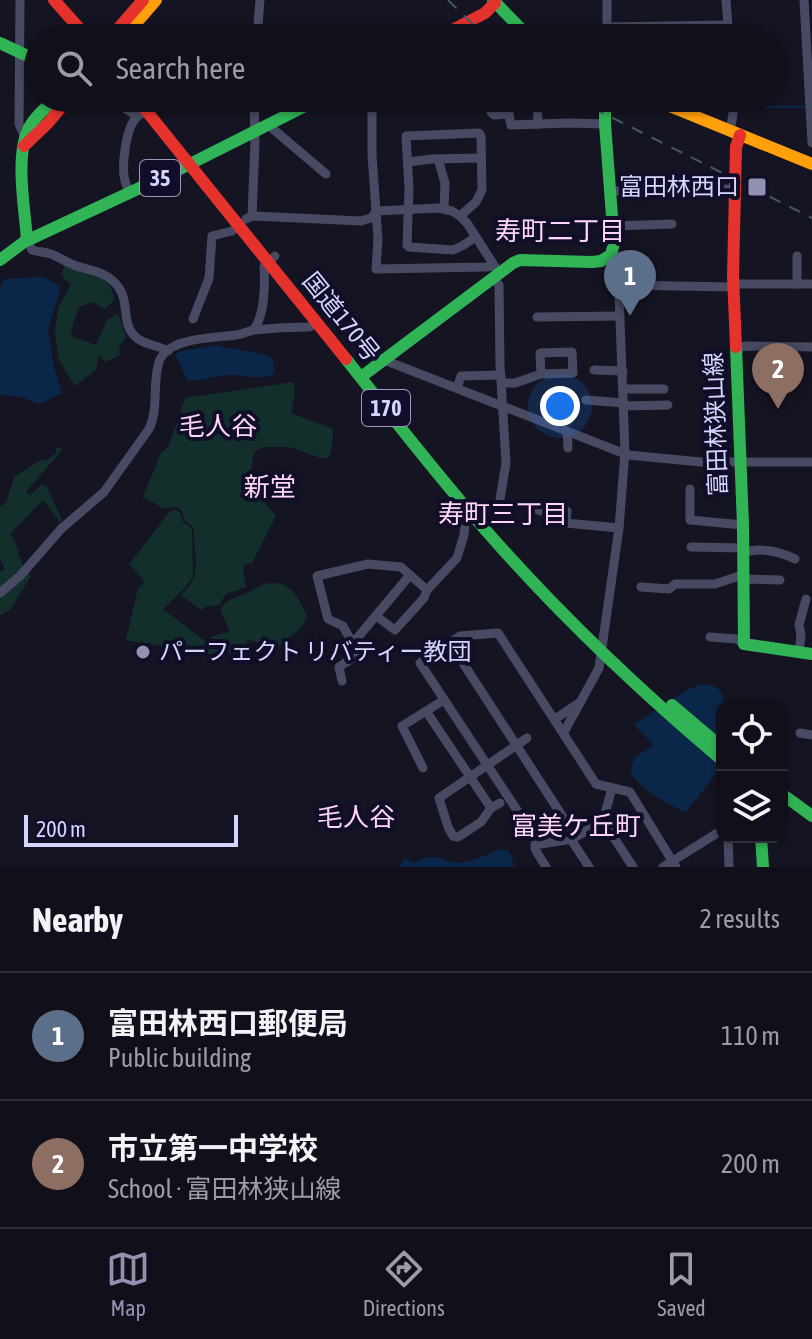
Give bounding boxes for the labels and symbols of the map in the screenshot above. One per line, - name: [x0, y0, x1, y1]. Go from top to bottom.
- road number: 35: [140, 160, 180, 196]
- place label: 富田林西口: [619, 173, 739, 200]
- marker: 富田林西口: [746, 176, 768, 198]
- district label: 寿町二丁目: [495, 216, 625, 246]
- pin: 1: [604, 250, 656, 316]
- street label: 国道170号: [298, 267, 385, 366]
- pin: 2: [752, 343, 804, 409]
- street label: 富田林狭山線: [699, 352, 732, 496]
- your location: [540, 386, 580, 426]
- road number: 170: [362, 390, 410, 426]
- district label: 毛人谷: [179, 411, 257, 441]
- district label: 新堂: [244, 472, 296, 502]
- district label: 寿町三丁目: [438, 499, 568, 529]
- place label: パーフェクト リバティー教団: [159, 638, 471, 665]
- marker: パーフェクト リバティー教団: [134, 643, 152, 661]
- district label: 毛人谷: [317, 802, 395, 832]
- scale bar: [24, 811, 238, 847]
- district label: 富美ケ丘町: [511, 811, 641, 841]

